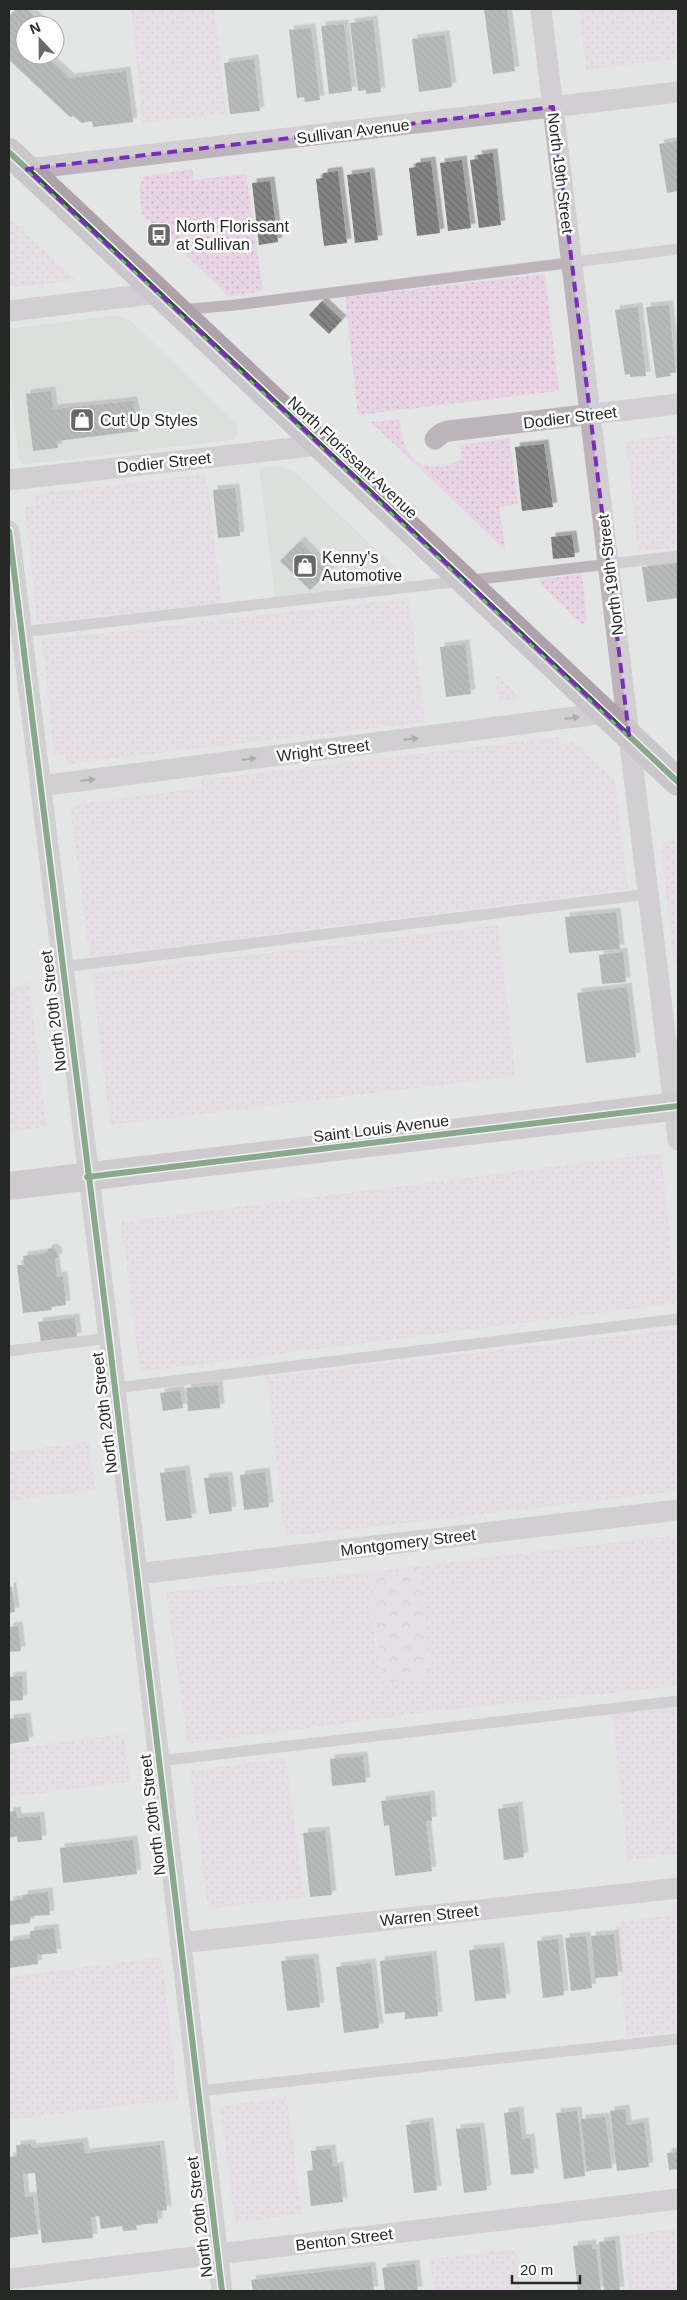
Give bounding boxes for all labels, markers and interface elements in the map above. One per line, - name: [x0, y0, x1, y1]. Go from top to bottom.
- north arrow: [15, 15, 65, 65]
- text: N: [27, 19, 43, 37]
- street label: North 19th Street: [545, 112, 576, 235]
- street label: Sullivan Avenue: [296, 116, 411, 147]
- place label: North Florissant at Sullivan: [176, 218, 289, 253]
- bus stop icon: North Florissant at Sullivan: [146, 222, 172, 248]
- street label: North Florissant Avenue: [285, 393, 421, 522]
- street label: Dodier Street: [522, 403, 618, 432]
- shop icon: Cut Up Styles: [69, 407, 95, 433]
- place label: Cut Up Styles: [100, 412, 198, 429]
- street label: Dodier Street: [116, 449, 212, 476]
- street label: North 19th Street: [595, 513, 626, 636]
- place label: Kenny's Automotive: [322, 549, 402, 584]
- shop icon: Kenny's Automotive: [292, 553, 318, 579]
- one-way arrow: [564, 714, 580, 722]
- one-way arrow: [403, 735, 419, 743]
- street label: Wright Street: [276, 736, 371, 765]
- one-way arrow: [242, 755, 258, 763]
- one-way arrow: [80, 775, 96, 783]
- street label: North 20th Street: [38, 949, 69, 1072]
- street label: Saint Louis Avenue: [312, 1112, 450, 1145]
- street label: North 20th Street: [89, 1351, 120, 1474]
- street label: Montgomery Street: [340, 1526, 477, 1559]
- street label: North 20th Street: [137, 1753, 168, 1876]
- street label: Warren Street: [379, 1902, 480, 1929]
- street label: North 20th Street: [184, 2155, 215, 2278]
- street label: Benton Street: [294, 2225, 394, 2254]
- scale bar: [512, 2252, 580, 2284]
- text: 20 m: [520, 2261, 553, 2278]

